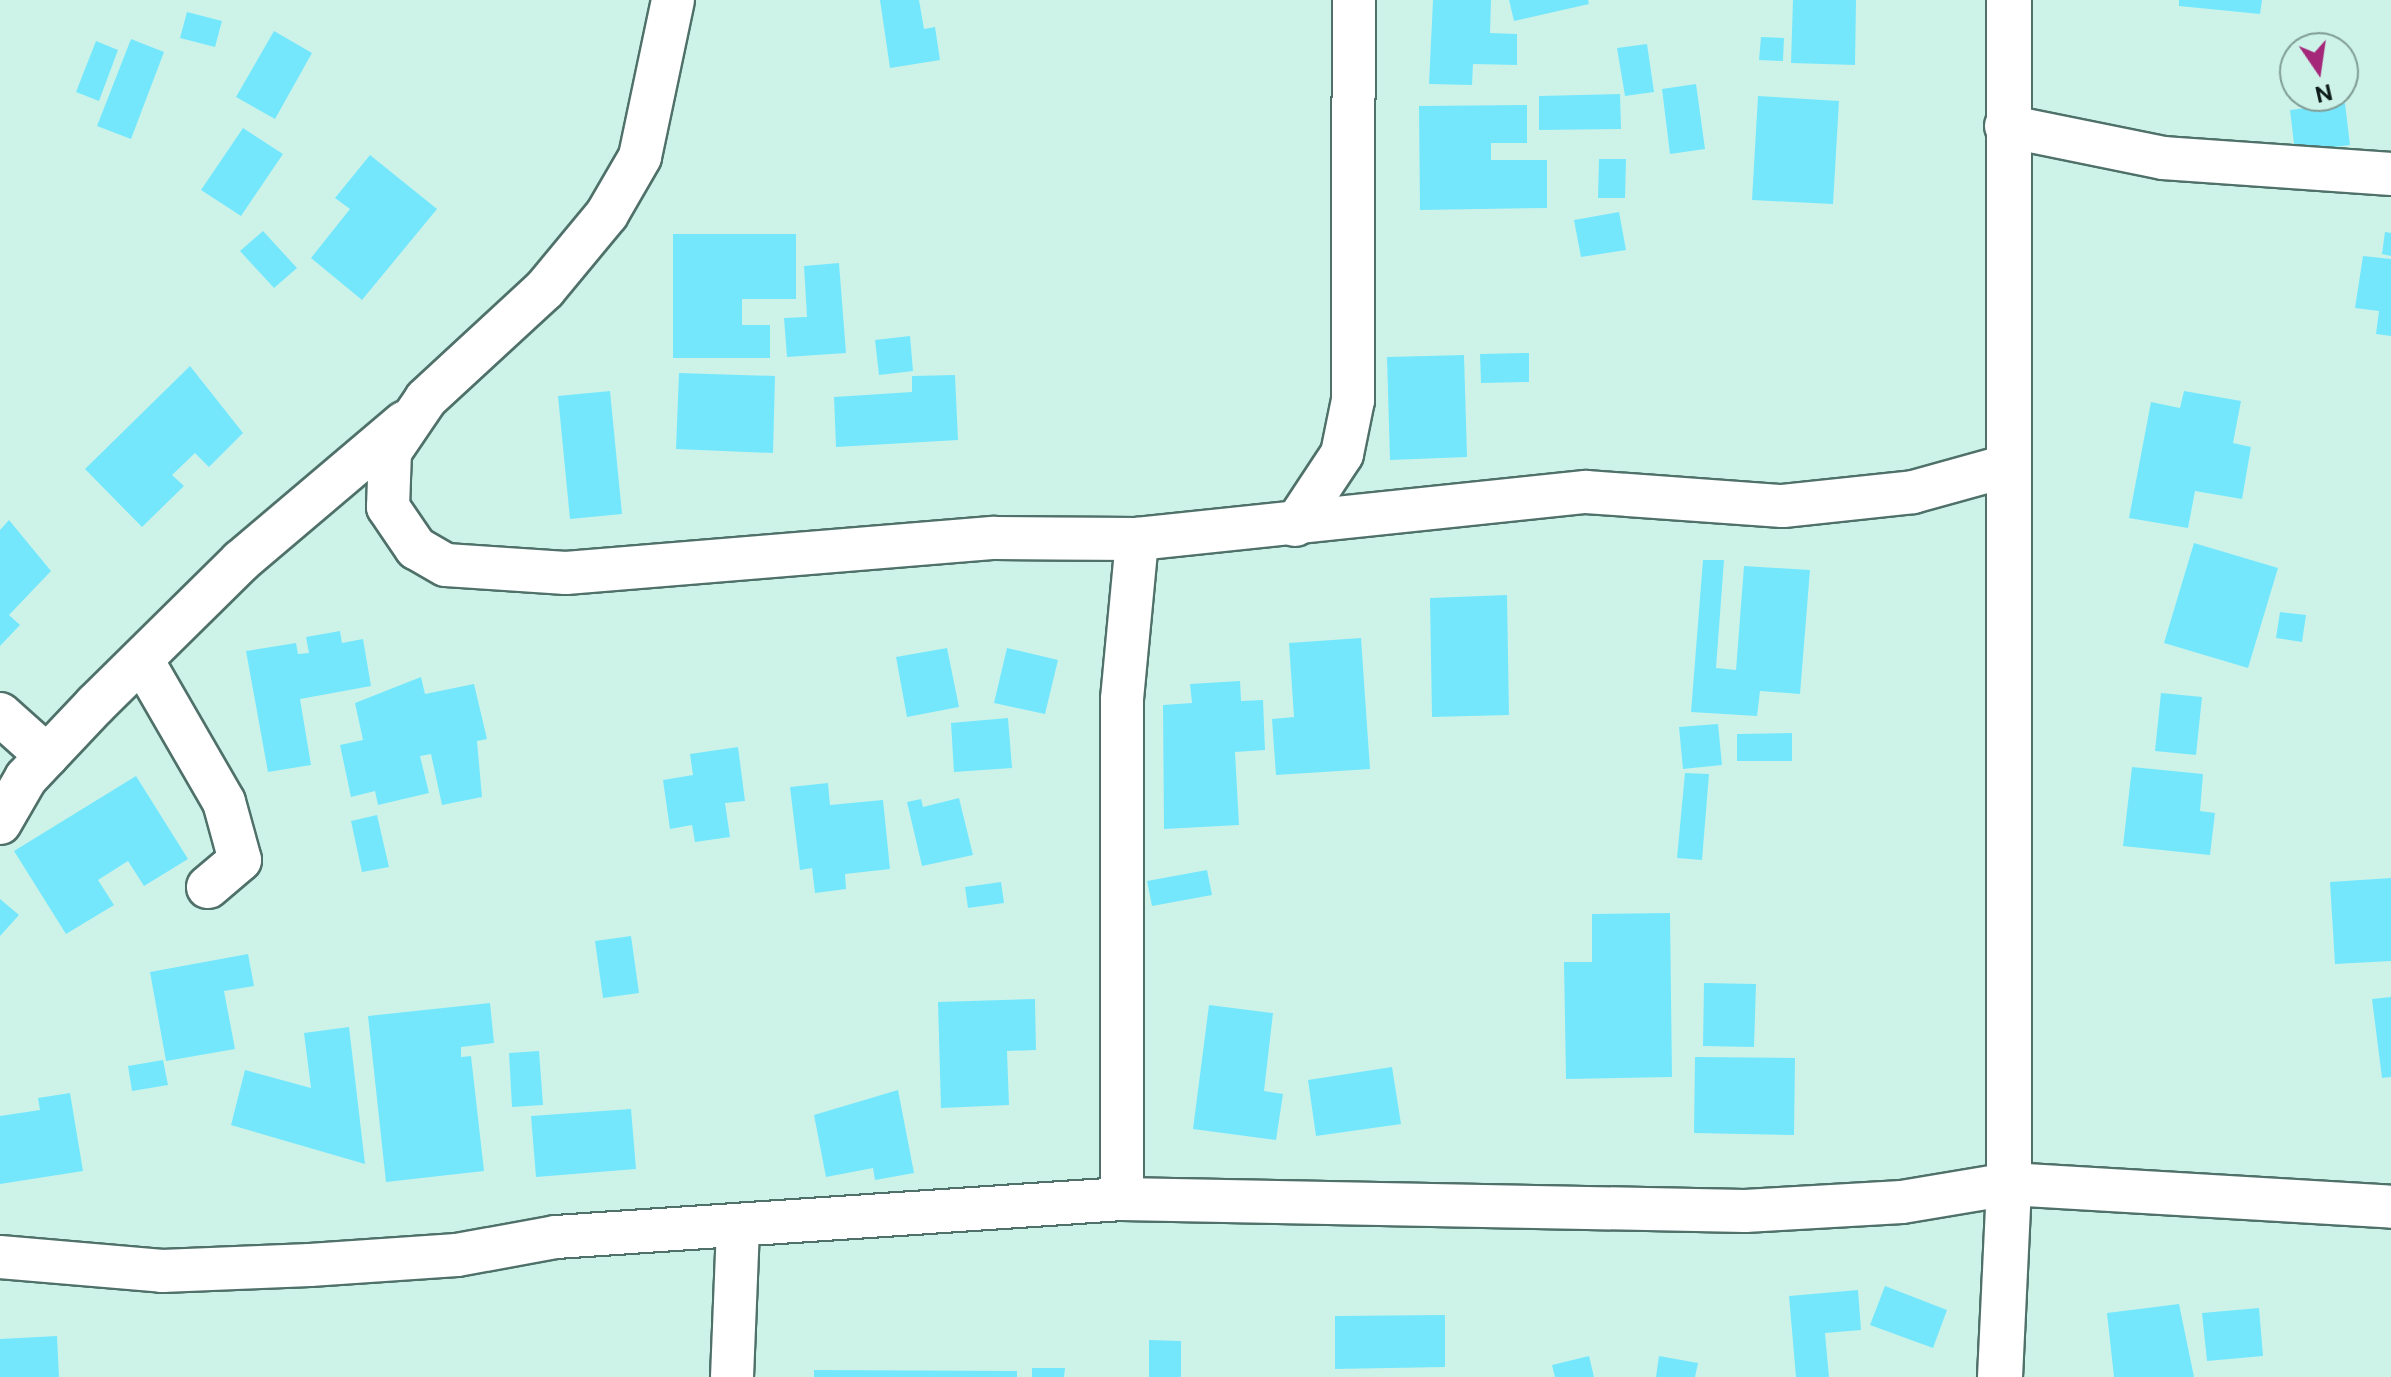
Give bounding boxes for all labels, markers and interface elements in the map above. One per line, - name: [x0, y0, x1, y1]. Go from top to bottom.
- north arrow: [2279, 32, 2359, 112]
- text: N: [2313, 79, 2335, 108]

